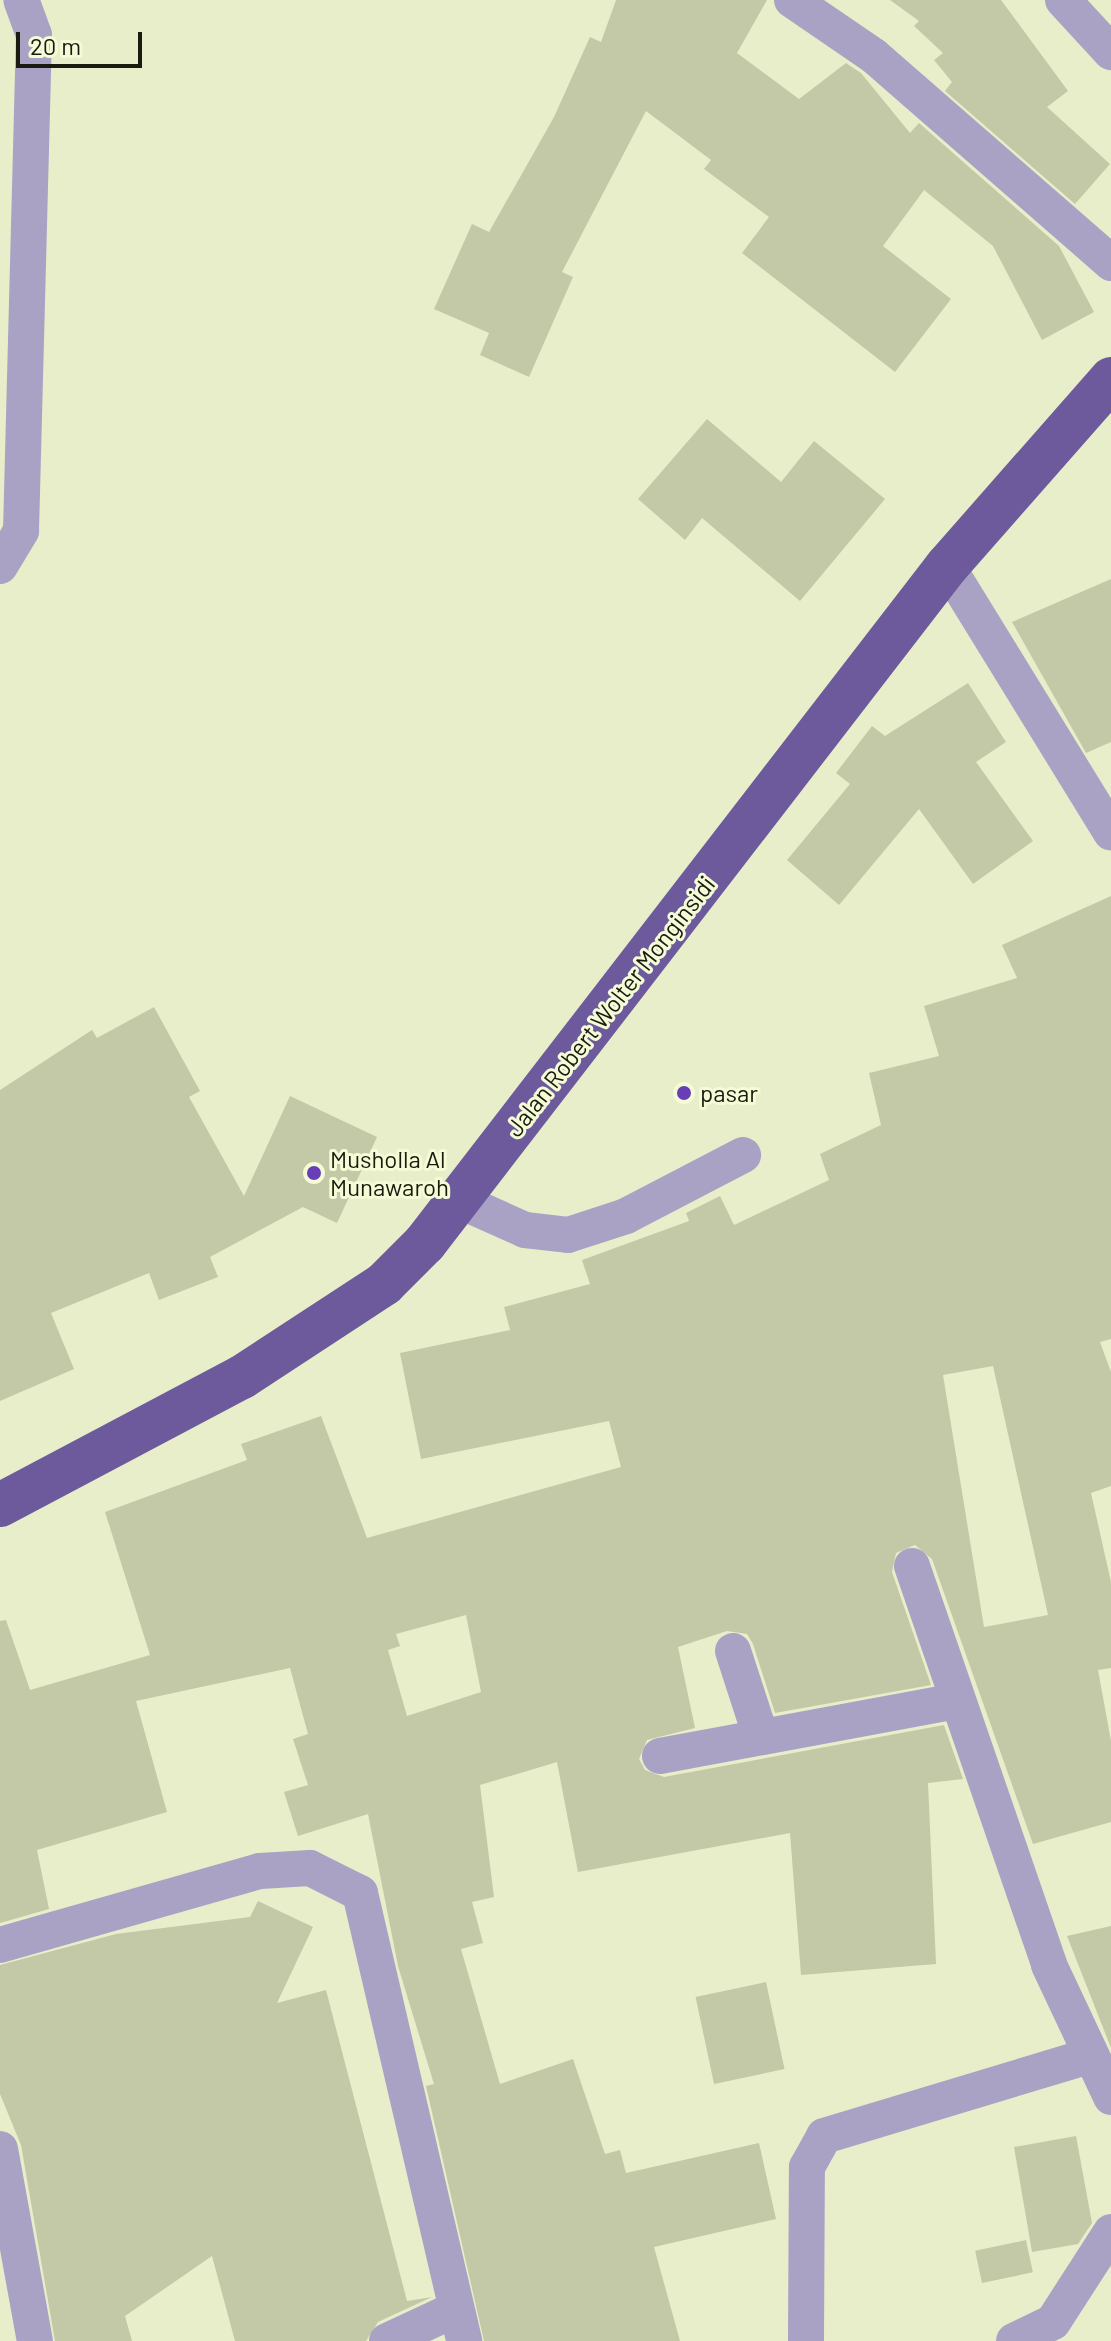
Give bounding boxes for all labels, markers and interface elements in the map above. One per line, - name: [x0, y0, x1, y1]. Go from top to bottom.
- scale bar: [20, 16, 146, 66]
- text: 20 m: [30, 31, 81, 60]
- street label: Jalan Robert Wolter Monginsidi: [499, 870, 721, 1142]
- place label: pasar: [700, 1079, 758, 1107]
- marker: pasar: [675, 1084, 693, 1102]
- place label: Musholla Al Munawaroh: [330, 1145, 449, 1201]
- marker: Musholla Al Munawaroh: [305, 1164, 323, 1182]

